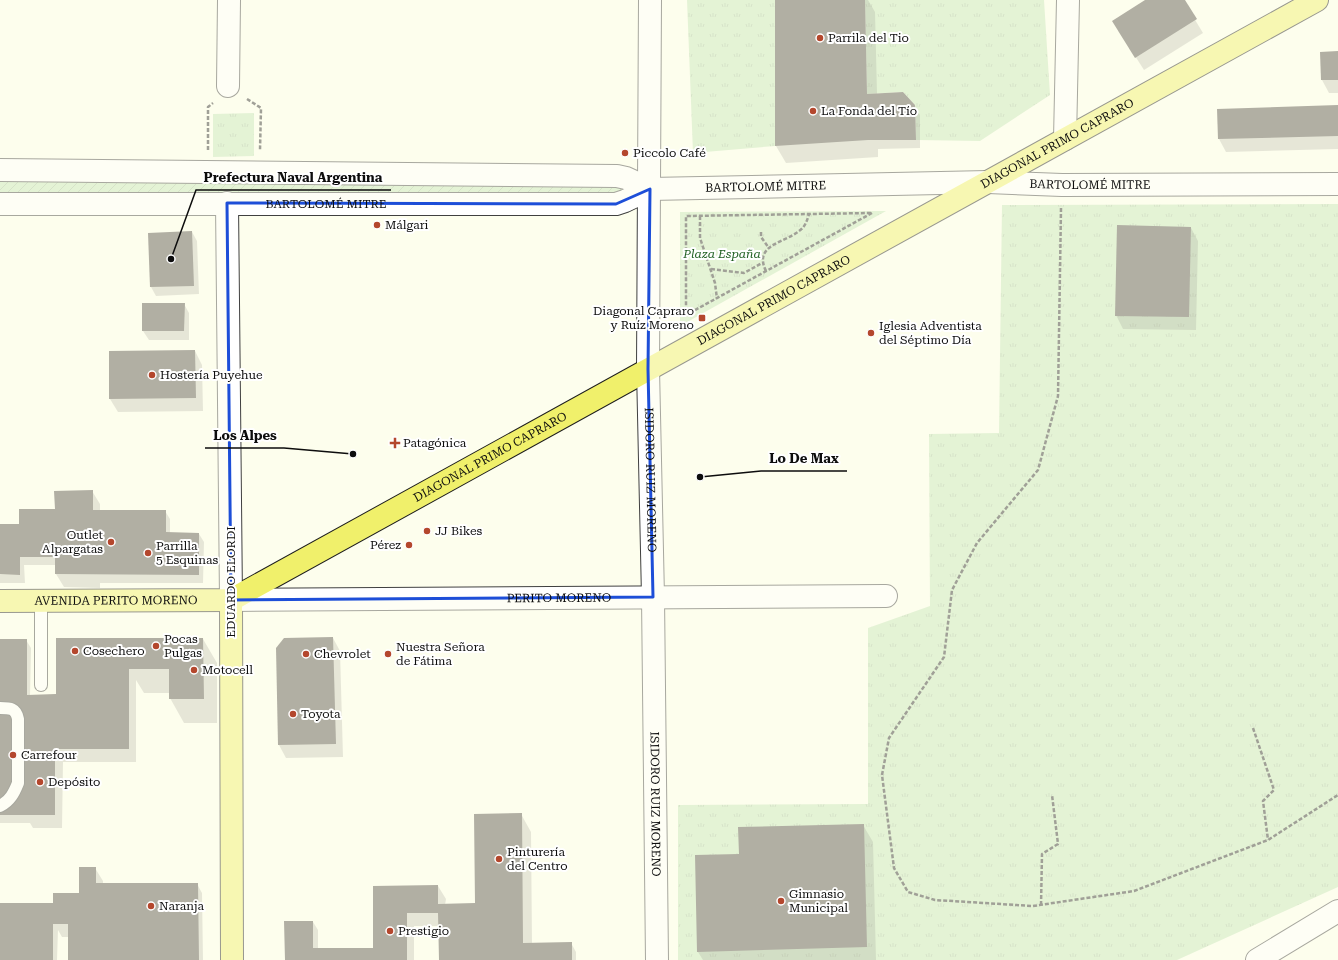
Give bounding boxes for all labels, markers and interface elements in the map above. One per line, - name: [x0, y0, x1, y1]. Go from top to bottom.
- place label: Parrila del Tio: [828, 31, 909, 45]
- marker: Parrila del Tio: [815, 33, 825, 43]
- street label: DIAGONAL PRIMO CAPRARO: [978, 96, 1136, 191]
- place label: La Fonda del Tío: [821, 104, 917, 118]
- marker: La Fonda del Tío: [808, 106, 818, 116]
- place label: Piccolo Café: [633, 146, 706, 160]
- marker: Piccolo Café: [620, 148, 630, 158]
- callout: Prefectura Naval Argentina: [196, 165, 391, 190]
- text: Prefectura Naval Argentina: [204, 170, 383, 185]
- street label: BARTOLOMÉ MITRE: [1029, 177, 1150, 192]
- street label: BARTOLOMÉ MITRE: [705, 178, 826, 195]
- street label: BARTOLOMÉ MITRE: [266, 197, 386, 211]
- place label: Málgari: [385, 218, 429, 232]
- marker: Málgari: [372, 220, 382, 230]
- park label: Plaza España: [682, 247, 761, 261]
- street label: DIAGONAL PRIMO CAPRARO: [695, 252, 853, 348]
- place label: Diagonal Capraro y Ruíz Moreno: [593, 304, 694, 332]
- marker: Diagonal Capraro y Ruíz Moreno: [697, 313, 707, 323]
- place label: Iglesia Adventista del Séptimo Día: [879, 319, 982, 347]
- marker: Iglesia Adventista del Séptimo Día: [866, 328, 876, 338]
- place label: Hostería Puyehue: [160, 368, 263, 382]
- marker: Hostería Puyehue: [147, 370, 157, 380]
- street label: ISIDORO RUIZ MORENO: [642, 407, 659, 553]
- street label: DIAGONAL PRIMO CAPRARO: [411, 409, 569, 505]
- callout: Los Alpes: [205, 423, 284, 448]
- text: Los Alpes: [213, 428, 277, 443]
- place label: Patagónica: [403, 436, 467, 450]
- marker: Patagónica: [390, 438, 400, 448]
- callout: Lo De Max: [761, 446, 847, 471]
- text: Lo De Max: [769, 451, 839, 466]
- place label: JJ Bikes: [435, 524, 483, 538]
- street label: EDUARDO ELORDI: [224, 526, 238, 638]
- marker: JJ Bikes: [422, 526, 432, 536]
- place label: Outlet Alpargatas: [42, 528, 104, 556]
- marker: Outlet Alpargatas: [106, 537, 116, 547]
- place label: Pérez: [370, 538, 401, 552]
- place label: Parrilla 5 Esquinas: [156, 539, 218, 567]
- marker: Pérez: [404, 540, 414, 550]
- marker: Parrilla 5 Esquinas: [143, 548, 153, 558]
- street label: PERITO MORENO: [507, 591, 611, 605]
- street label: AVENIDA PERITO MORENO: [34, 593, 198, 608]
- place label: Pocas Pulgas: [164, 632, 202, 660]
- place label: Nuestra Señora de Fátima: [396, 640, 485, 668]
- marker: Pocas Pulgas: [151, 641, 161, 651]
- place label: Cosechero: [83, 644, 145, 658]
- marker: Cosechero: [70, 646, 80, 656]
- place label: Chevrolet: [314, 647, 371, 661]
- marker: Chevrolet: [301, 649, 311, 659]
- marker: Nuestra Señora de Fátima: [383, 649, 393, 659]
- place label: Motocell: [202, 663, 253, 677]
- marker: Motocell: [189, 665, 199, 675]
- place label: Toyota: [301, 707, 341, 721]
- marker: Toyota: [288, 709, 298, 719]
- street label: ISIDORO RUIZ MORENO: [647, 731, 663, 877]
- place label: Carrefour: [21, 748, 77, 762]
- marker: Carrefour: [8, 750, 18, 760]
- place label: Depósito: [48, 775, 100, 789]
- marker: Depósito: [35, 777, 45, 787]
- place label: Pinturería del Centro: [507, 845, 568, 873]
- marker: Pinturería del Centro: [494, 854, 504, 864]
- place label: Gimnasio Municipal: [789, 887, 848, 915]
- marker: Gimnasio Municipal: [776, 896, 786, 906]
- place label: Naranja: [159, 899, 204, 913]
- marker: Naranja: [146, 901, 156, 911]
- place label: Prestigio: [398, 924, 449, 938]
- marker: Prestigio: [385, 926, 395, 936]

